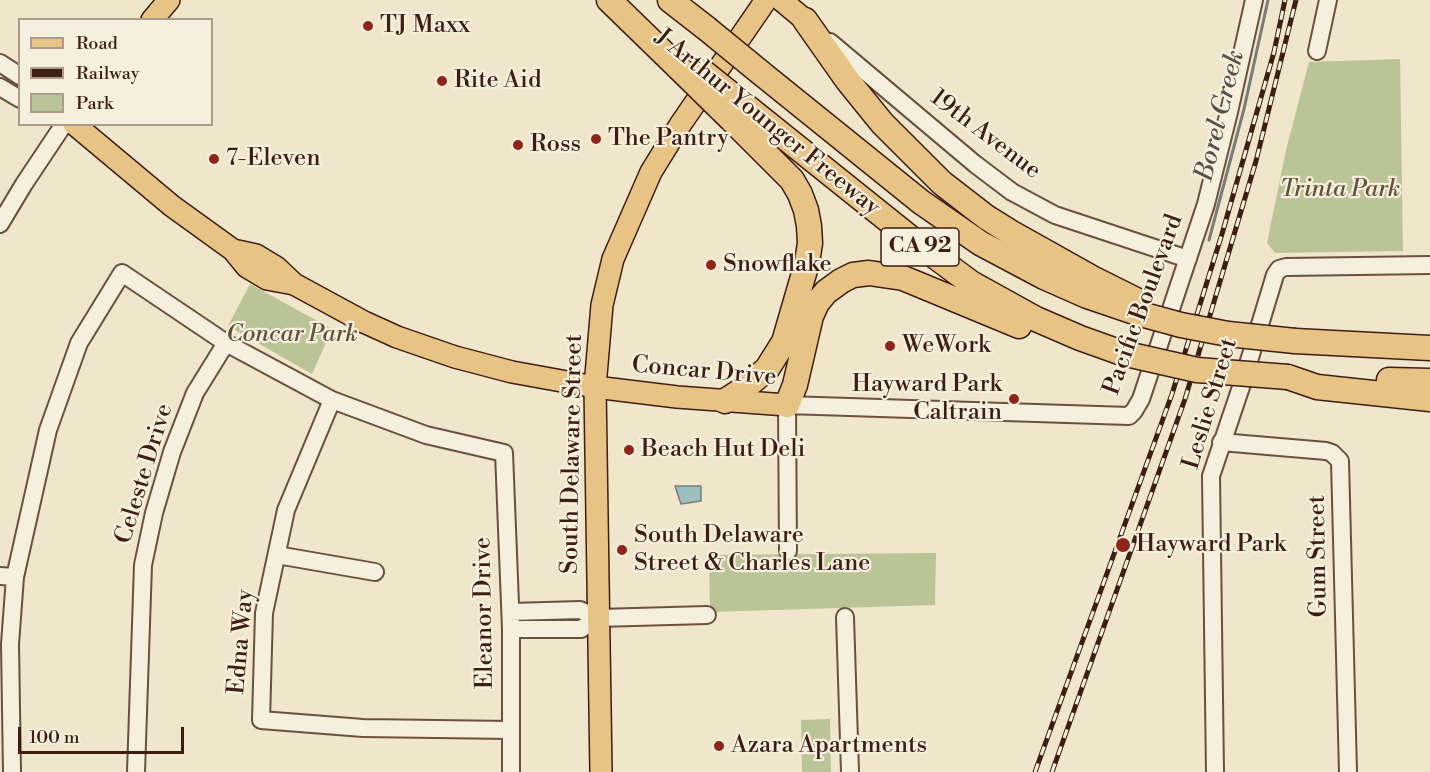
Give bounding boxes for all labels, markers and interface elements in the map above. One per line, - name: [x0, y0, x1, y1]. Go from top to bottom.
- place label: TJ Maxx: [380, 12, 470, 40]
- legend: [18, 18, 213, 126]
- marker: TJ Maxx: [361, 19, 375, 33]
- street label: J Arthur Younger Freeway: [649, 23, 885, 223]
- text: Road: [76, 32, 118, 55]
- water label: Borel Creek: [1190, 47, 1252, 185]
- text: Railway: [76, 62, 139, 85]
- place label: Rite Aid: [454, 67, 542, 95]
- marker: Rite Aid: [435, 74, 449, 88]
- street label: 19th Avenue: [924, 84, 1046, 186]
- text: Park: [76, 92, 113, 115]
- place label: The Pantry: [608, 125, 729, 153]
- place label: Ross: [530, 131, 581, 159]
- marker: The Pantry: [589, 132, 603, 146]
- marker: Ross: [511, 138, 525, 152]
- place label: 7-Eleven: [226, 145, 321, 173]
- marker: 7-Eleven: [207, 152, 221, 166]
- park label: Trinta Park: [1280, 176, 1400, 204]
- street label: Pacific Boulevard: [1098, 211, 1190, 399]
- road number: CA 92: [881, 228, 959, 266]
- place label: Snowflake: [723, 251, 832, 279]
- marker: Snowflake: [704, 258, 718, 272]
- park label: Concar Park: [226, 321, 358, 349]
- place label: WeWork: [902, 332, 991, 360]
- street label: South Delaware Street: [557, 334, 589, 574]
- street label: Leslie Street: [1177, 335, 1245, 473]
- marker: WeWork: [883, 339, 897, 353]
- street label: Concar Drive: [631, 351, 777, 393]
- place label: Hayward Park Caltrain: [852, 371, 1002, 427]
- marker: Hayward Park Caltrain: [1007, 392, 1021, 406]
- street label: Celeste Drive: [110, 400, 180, 548]
- place label: Beach Hut Deli: [641, 436, 805, 464]
- marker: Beach Hut Deli: [622, 443, 636, 457]
- street label: Gum Street: [1304, 494, 1334, 618]
- place label: South Delaware Street & Charles Lane: [634, 522, 870, 578]
- place label: Hayward Park: [1136, 531, 1286, 559]
- marker: Hayward Park: [1114, 536, 1132, 554]
- street label: Eleanor Drive: [469, 537, 501, 689]
- marker: South Delaware Street & Charles Lane: [615, 543, 629, 557]
- street label: Edna Way: [223, 588, 261, 696]
- scale bar: [21, 715, 188, 753]
- text: 100 m: [29, 726, 80, 749]
- place label: Azara Apartments: [731, 732, 927, 760]
- marker: Azara Apartments: [712, 739, 726, 753]

